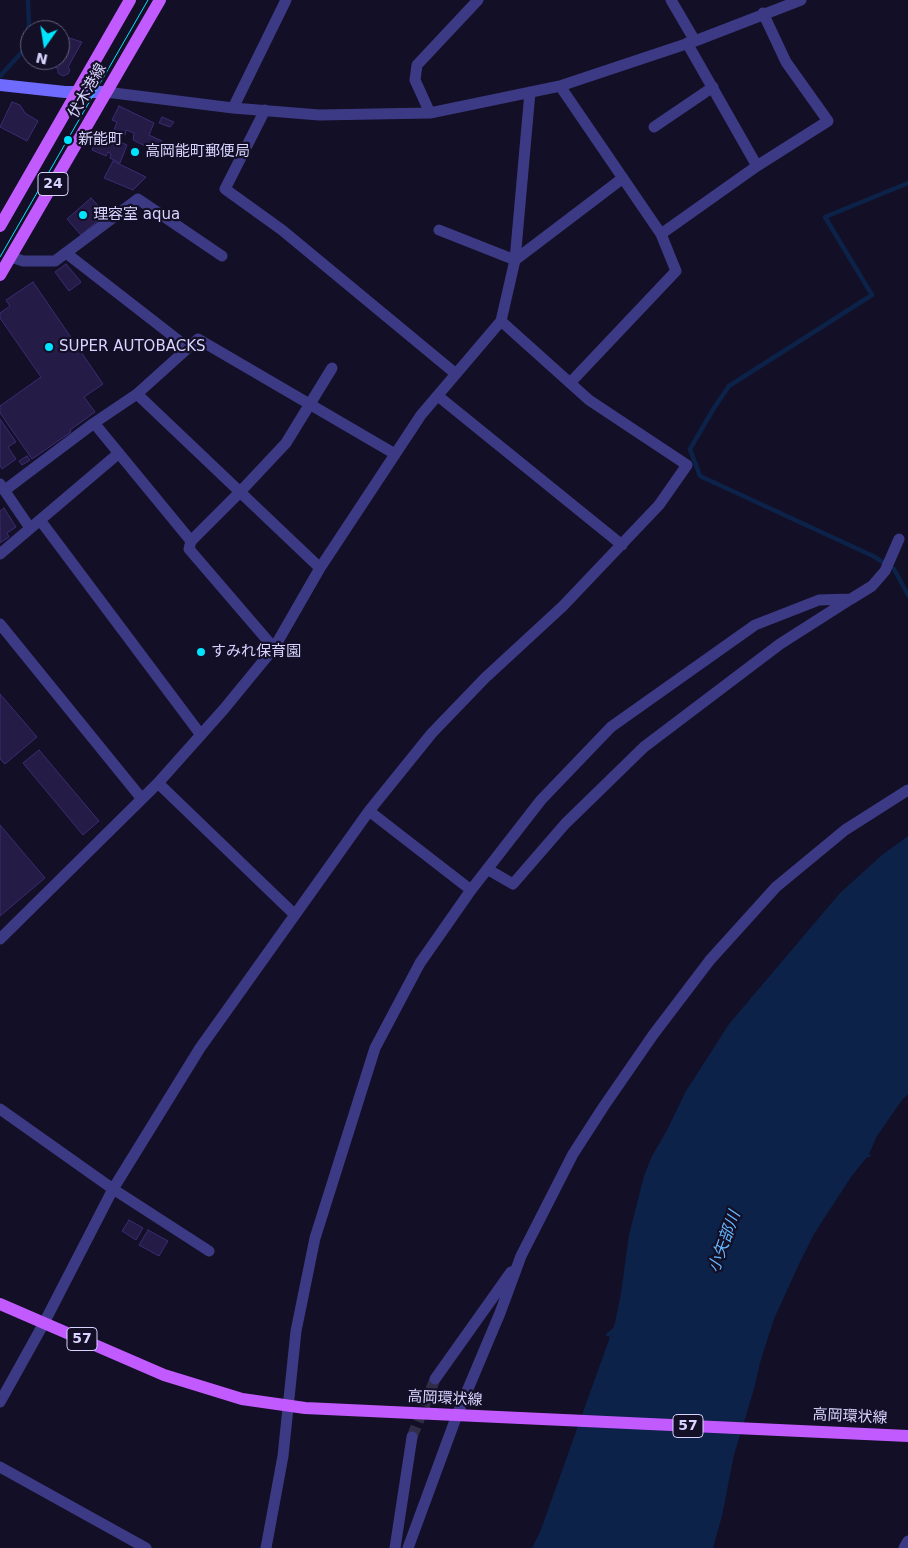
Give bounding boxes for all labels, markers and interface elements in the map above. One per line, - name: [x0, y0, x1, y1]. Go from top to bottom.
- north arrow: [20, 20, 70, 70]
- text: N: [34, 50, 49, 68]
- street label: 伏木港線: [65, 61, 111, 121]
- place label: 新能町: [78, 131, 123, 149]
- marker: 新能町: [62, 134, 74, 146]
- place label: 高岡能町郵便局: [145, 143, 250, 161]
- marker: 高岡能町郵便局: [129, 146, 141, 158]
- road number: 24: [38, 172, 68, 195]
- place label: 理容室 aqua: [93, 206, 180, 224]
- marker: 理容室 aqua: [77, 209, 89, 221]
- place label: SUPER AUTOBACKS: [59, 338, 206, 356]
- marker: SUPER AUTOBACKS: [43, 341, 55, 353]
- place label: すみれ保育園: [211, 643, 301, 661]
- marker: すみれ保育園: [195, 646, 207, 658]
- water label: 小矢部川: [705, 1209, 745, 1275]
- road number: 57: [67, 1328, 97, 1350]
- street label: 高岡環状線: [407, 1388, 483, 1410]
- street label: 高岡環状線: [812, 1406, 888, 1428]
- road number: 57: [673, 1414, 703, 1438]

